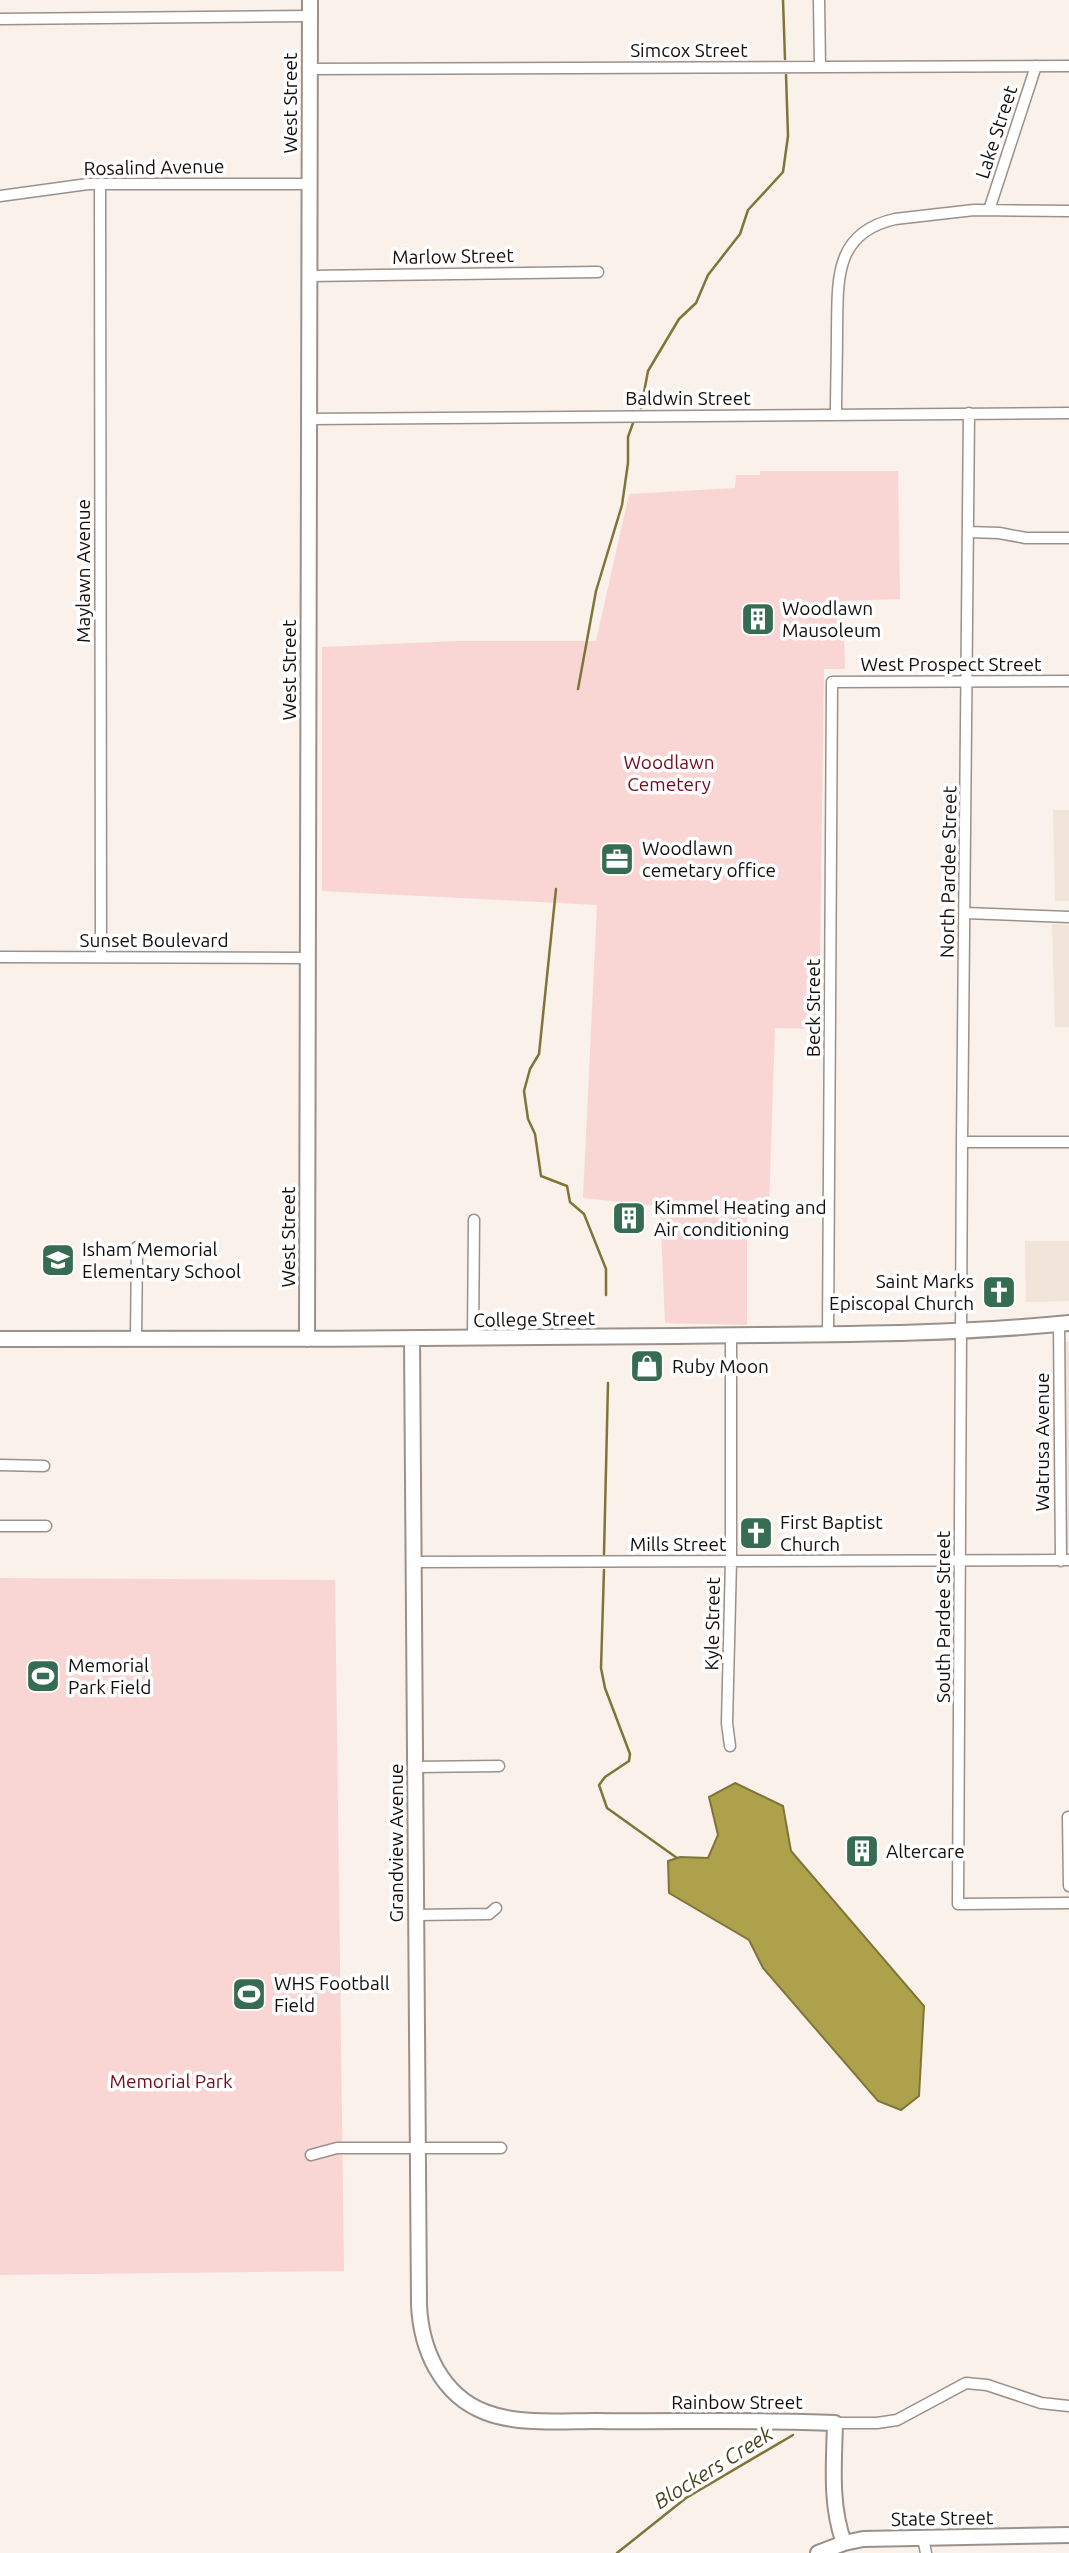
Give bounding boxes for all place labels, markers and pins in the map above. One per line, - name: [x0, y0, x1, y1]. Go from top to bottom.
- place label: Woodlawn Mausoleum: [782, 597, 881, 641]
- building icon: Woodlawn Mausoleum: [739, 600, 777, 638]
- place label: Woodlawn cemetary office: [642, 837, 776, 881]
- office icon: Woodlawn cemetary office: [598, 840, 636, 878]
- place label: Kimmel Heating and Air conditioning: [654, 1196, 827, 1240]
- building icon: Kimmel Heating and Air conditioning: [610, 1199, 648, 1237]
- place label: Isham Memorial Elementary School: [82, 1238, 241, 1282]
- school or university icon: Isham Memorial Elementary School: [39, 1241, 77, 1279]
- place label: Saint Marks Episcopal Church: [829, 1270, 974, 1314]
- church icon: Saint Marks Episcopal Church: [980, 1273, 1018, 1311]
- shop icon: Ruby Moon: [628, 1347, 666, 1385]
- place label: Ruby Moon: [672, 1355, 769, 1377]
- place label: First Baptist Church: [780, 1511, 883, 1555]
- church icon: First Baptist Church: [737, 1514, 775, 1552]
- place label: Memorial Park Field: [68, 1654, 151, 1698]
- sports icon: Memorial Park Field: [24, 1657, 62, 1695]
- building icon: Altercare: [843, 1832, 881, 1870]
- place label: Altercare: [886, 1840, 965, 1862]
- place label: WHS Football Field: [274, 1972, 390, 2016]
- sports icon: WHS Football Field: [230, 1975, 268, 2013]

